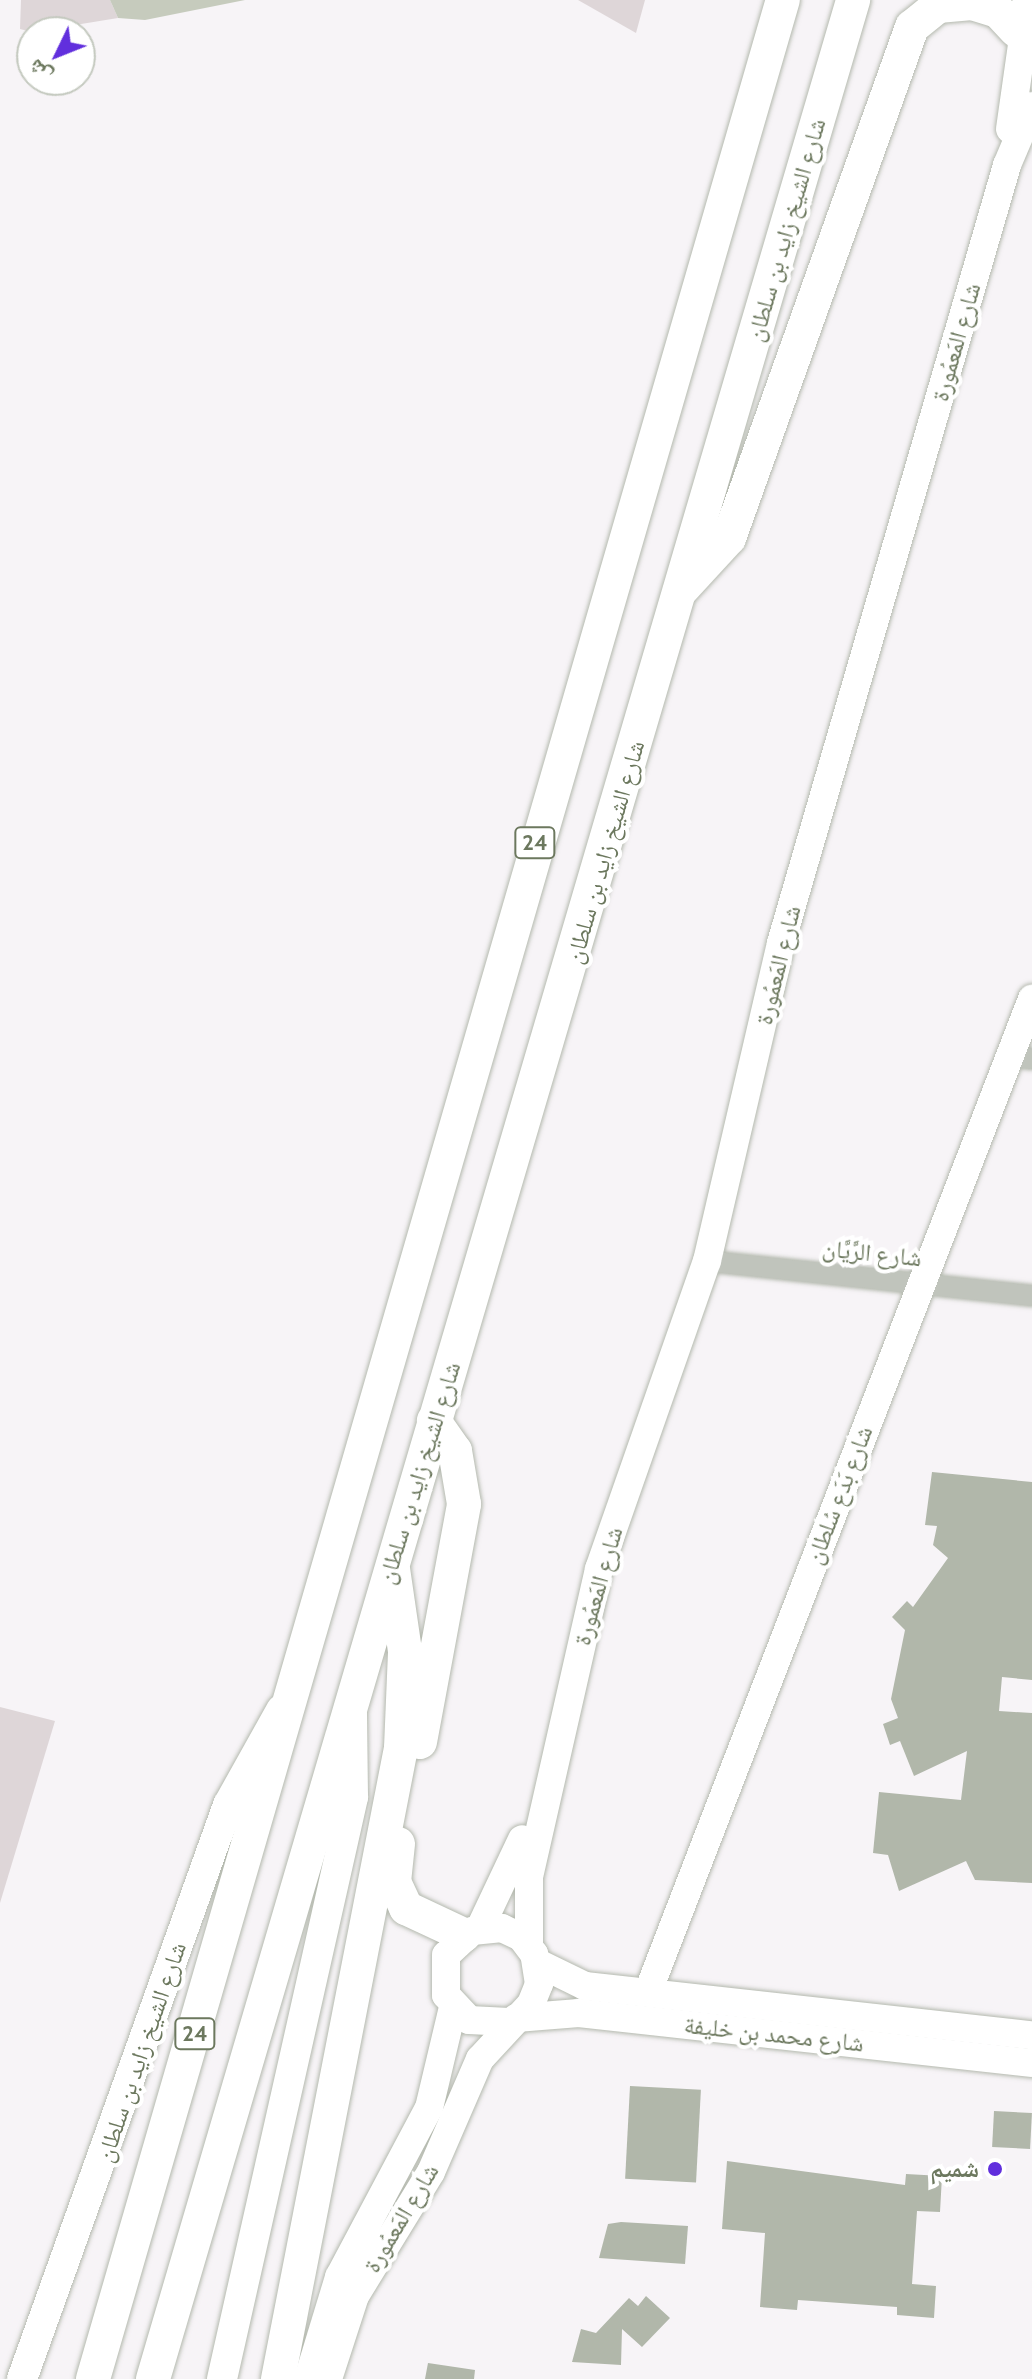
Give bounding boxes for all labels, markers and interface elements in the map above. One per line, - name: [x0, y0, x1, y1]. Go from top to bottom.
- north arrow: [16, 16, 96, 96]
- text: ش: [22, 54, 57, 89]
- street label: شارع الشيخ زايد بن سلطان: [740, 115, 832, 345]
- street label: شارع المَعمُورة: [925, 279, 987, 405]
- street label: شارع الشيخ زايد بن سلطان: [559, 737, 651, 967]
- road number: 24: [513, 825, 557, 861]
- street label: شارع المَعمُورة: [749, 902, 807, 1028]
- street label: شارع الرَّيَّان: [821, 1233, 923, 1273]
- street label: شارع الشيخ زايد بن سلطان: [372, 1358, 466, 1588]
- street label: شارع بَدَع سُلطان: [799, 1422, 879, 1568]
- street label: شارع المَعمُورة: [567, 1523, 629, 1649]
- street label: شارع الشيخ زايد بن سلطان: [90, 1938, 192, 2166]
- street label: شارع محمد بن خليفة: [683, 2010, 865, 2058]
- road number: 24: [173, 2016, 217, 2052]
- place label: شميم: [930, 2155, 979, 2183]
- street label: شارع المَعمُورة: [357, 2158, 445, 2278]
- marker: شميم: [986, 2160, 1004, 2178]

